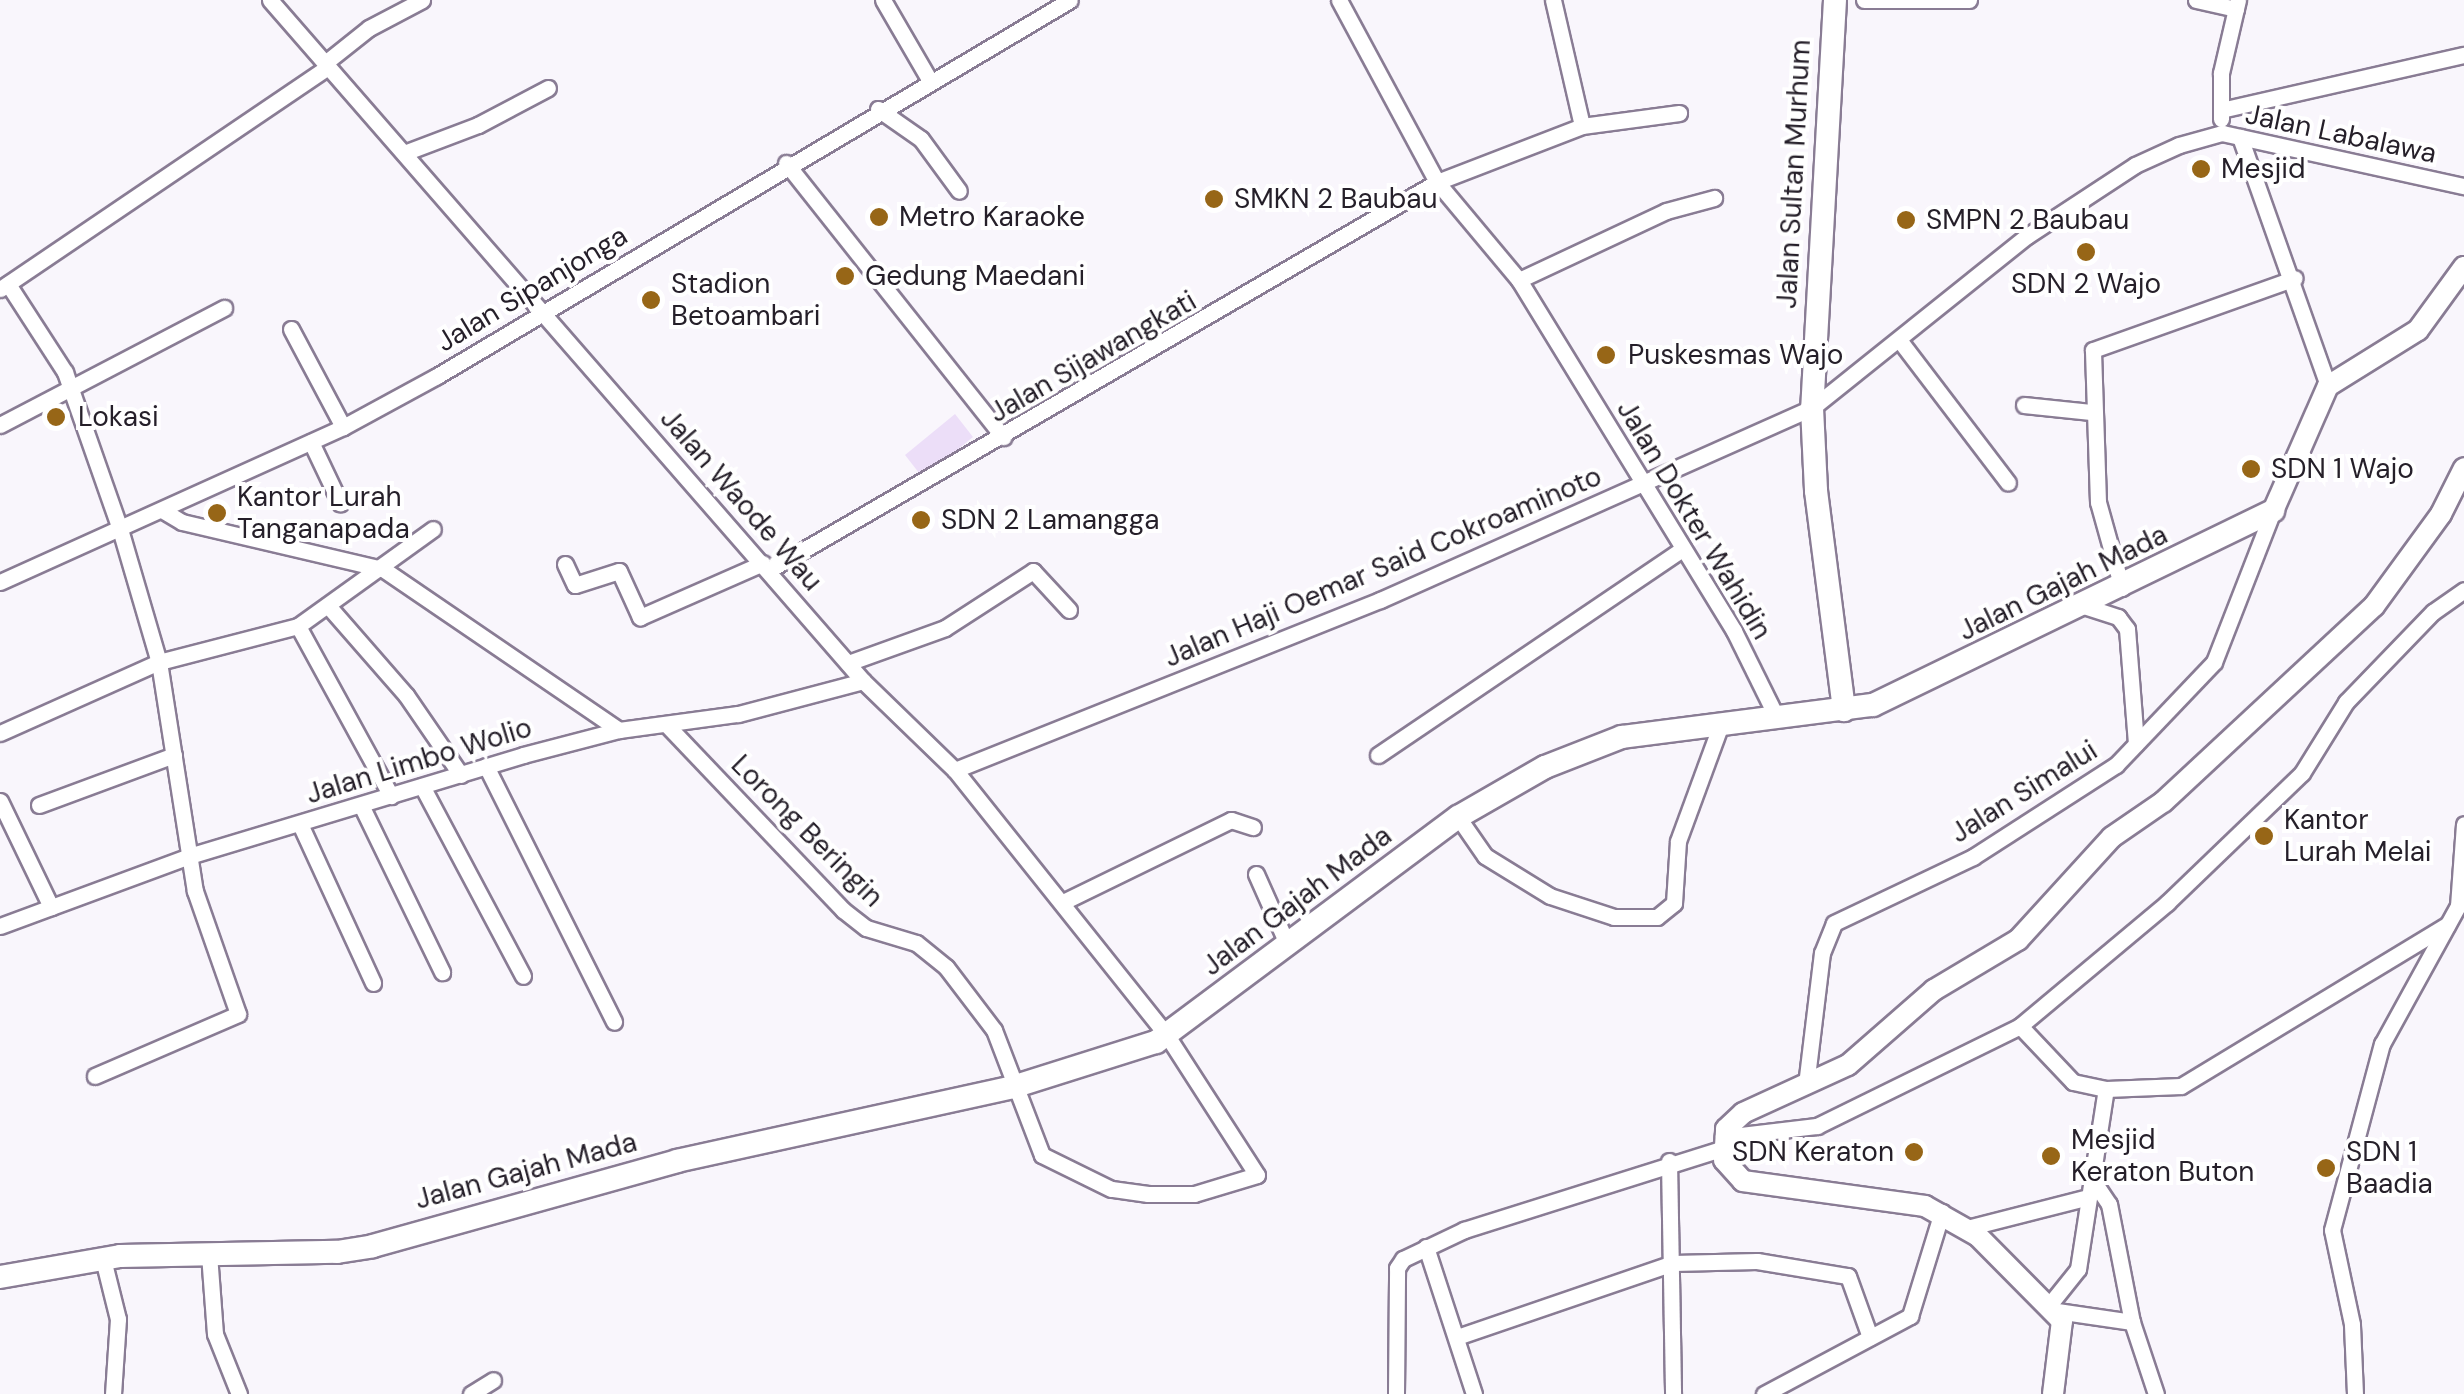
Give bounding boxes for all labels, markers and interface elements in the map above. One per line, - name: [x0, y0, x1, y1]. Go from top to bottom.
- street label: Jalan Sultan Murhum: [1770, 39, 1818, 309]
- street label: Jalan Labalawa: [2242, 97, 2440, 171]
- place label: Mesjid: [2221, 152, 2306, 186]
- marker: Mesjid: [2190, 158, 2212, 180]
- place label: SMKN 2 Baubau: [1234, 182, 1437, 216]
- marker: SMKN 2 Baubau: [1203, 188, 1225, 210]
- place label: Metro Karaoke: [899, 200, 1085, 234]
- place label: SMPN 2 Baubau: [1926, 203, 2129, 237]
- marker: Metro Karaoke: [868, 206, 890, 228]
- marker: SMPN 2 Baubau: [1895, 209, 1917, 231]
- street label: Jalan Sipanjonga: [431, 219, 633, 359]
- marker: SDN 2 Wajo: [2075, 241, 2097, 263]
- place label: Gedung Maedani: [865, 259, 1085, 293]
- marker: Gedung Maedani: [834, 265, 856, 287]
- place label: Stadion Betoambari: [671, 267, 821, 333]
- place label: SDN 2 Wajo: [2011, 267, 2161, 301]
- street label: Jalan Sijawangkati: [984, 284, 1202, 430]
- marker: Stadion Betoambari: [640, 289, 662, 311]
- place label: Puskesmas Wajo: [1628, 338, 1843, 372]
- marker: Puskesmas Wajo: [1593, 342, 1619, 368]
- street label: Jalan Dokter Wahidin: [1609, 394, 1779, 646]
- place label: Lokasi: [78, 400, 159, 434]
- street label: Jalan Waode Wau: [653, 402, 829, 598]
- marker: Lokasi: [43, 404, 69, 430]
- place label: SDN 1 Wajo: [2271, 452, 2414, 486]
- marker: SDN 1 Wajo: [2240, 458, 2262, 480]
- street label: Jalan Haji Oemar Said Cokroaminoto: [1159, 459, 1607, 675]
- place label: Kantor Lurah Tanganapada: [237, 480, 410, 546]
- marker: Kantor Lurah Tanganapada: [206, 502, 228, 524]
- place label: SDN 2 Lamangga: [941, 503, 1160, 537]
- marker: SDN 2 Lamangga: [910, 509, 932, 531]
- street label: Jalan Gajah Mada: [1953, 518, 2173, 648]
- street label: Jalan Limbo Wolio: [302, 711, 536, 811]
- street label: Jalan Simalui: [1945, 734, 2103, 850]
- street label: Lorong Beringin: [724, 748, 890, 914]
- place label: Kantor Lurah Melai: [2284, 803, 2432, 869]
- street label: Jalan Gajah Mada: [1196, 819, 1398, 983]
- marker: Kantor Lurah Melai: [2253, 825, 2275, 847]
- place label: Mesjid Keraton Buton: [2071, 1123, 2254, 1189]
- street label: Jalan Gajah Mada: [412, 1125, 640, 1217]
- place label: SDN Keraton: [1732, 1135, 1894, 1169]
- place label: SDN 1 Baadia: [2346, 1135, 2433, 1201]
- marker: SDN Keraton: [1903, 1141, 1925, 1163]
- marker: Mesjid Keraton Buton: [2040, 1145, 2062, 1167]
- marker: SDN 1 Baadia: [2315, 1157, 2337, 1179]

